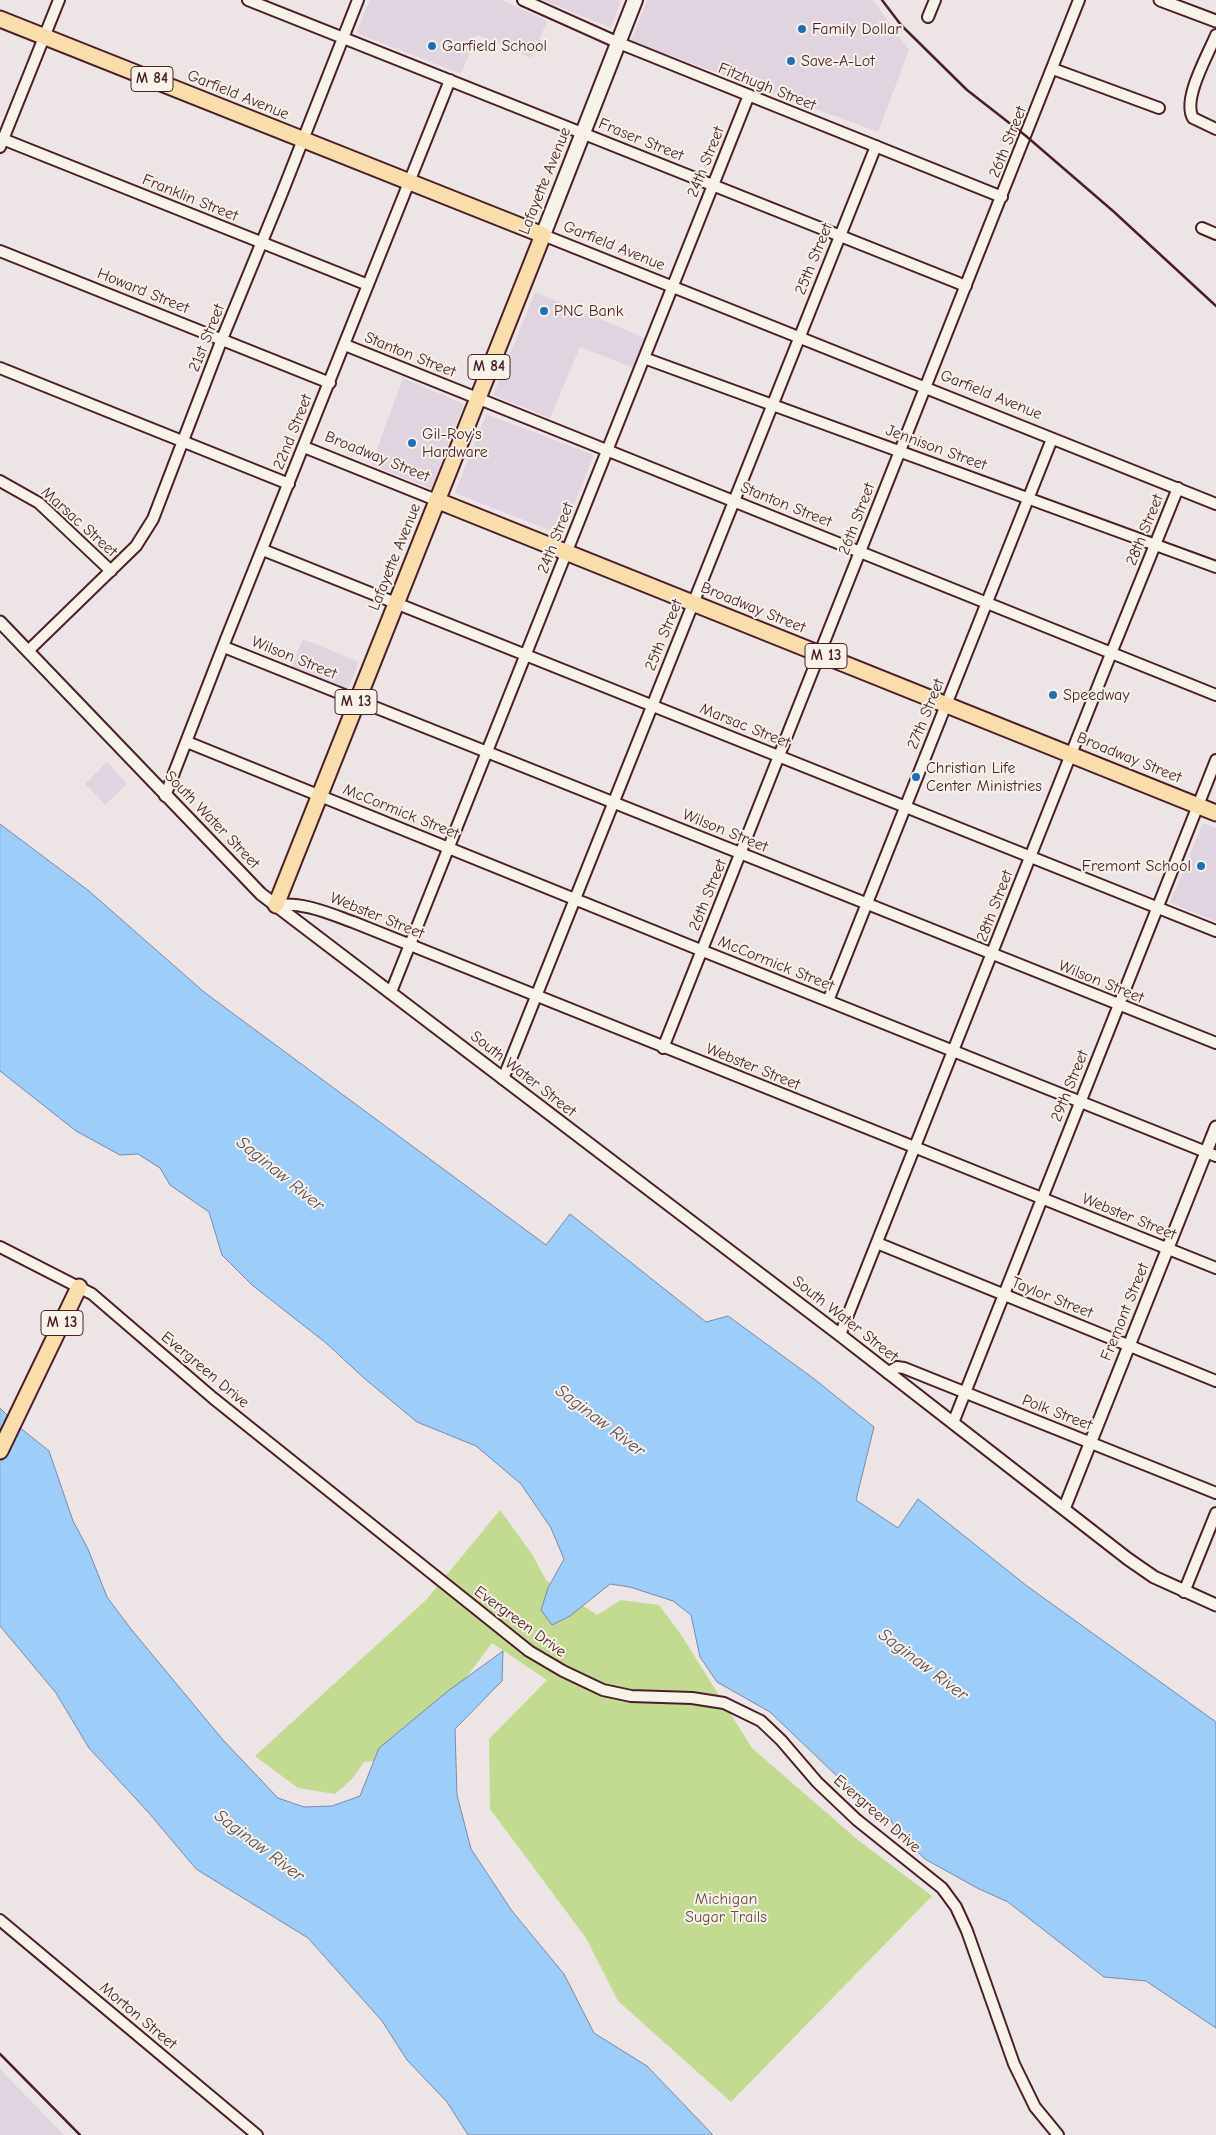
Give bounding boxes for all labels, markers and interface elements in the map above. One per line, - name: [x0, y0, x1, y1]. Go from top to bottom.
- place label: Family Dollar: [812, 19, 902, 39]
- marker: Family Dollar: [796, 23, 808, 35]
- place label: Garfield School: [442, 36, 547, 56]
- marker: Garfield School: [426, 40, 438, 52]
- place label: Save-A-Lot: [801, 51, 875, 71]
- marker: Save-A-Lot: [785, 55, 797, 67]
- street label: Fitzhugh Street: [715, 59, 819, 115]
- road number: M 84: [131, 66, 173, 92]
- street label: Garfield Avenue: [184, 66, 292, 124]
- street label: 26th Street: [985, 103, 1031, 181]
- street label: Fraser Street: [596, 114, 686, 166]
- street label: 24th Street: [683, 124, 729, 200]
- street label: Lafayette Avenue: [515, 125, 575, 237]
- street label: Franklin Street: [139, 170, 241, 226]
- street label: Garfield Avenue: [560, 217, 668, 275]
- street label: 25th Street: [791, 220, 837, 298]
- street label: Howard Street: [94, 264, 192, 318]
- street label: 21st Street: [185, 301, 229, 375]
- place label: PNC Bank: [554, 301, 623, 321]
- marker: PNC Bank: [538, 305, 550, 317]
- street label: Stanton Street: [361, 328, 459, 382]
- road number: M 84: [468, 354, 510, 380]
- street label: Garfield Avenue: [937, 366, 1045, 424]
- street label: 22nd Street: [269, 392, 317, 472]
- street label: Jennison Street: [883, 421, 989, 475]
- place label: Gil-Roy's Hardware: [422, 424, 488, 462]
- street label: Broadway Street: [322, 427, 432, 487]
- marker: Gil-Roy's Hardware: [406, 437, 418, 449]
- street label: Stanton Street: [737, 478, 835, 532]
- street label: 26th Street: [834, 480, 880, 558]
- street label: Marsac Street: [37, 483, 121, 561]
- street label: 28th Street: [1122, 492, 1168, 568]
- street label: 24th Street: [534, 500, 578, 576]
- street label: Lafayette Avenue: [365, 501, 425, 613]
- street label: Broadway Street: [698, 578, 808, 638]
- street label: 25th Street: [641, 596, 687, 674]
- street label: Wilson Street: [249, 632, 339, 684]
- road number: M 13: [805, 644, 847, 668]
- street label: 27th Street: [903, 676, 949, 752]
- place label: Speedway: [1063, 685, 1130, 705]
- marker: Speedway: [1047, 689, 1059, 701]
- road number: M 13: [335, 690, 377, 714]
- street label: Marsac Street: [697, 699, 793, 753]
- street label: Broadway Street: [1074, 728, 1184, 788]
- place label: Christian Life Center Ministries: [926, 758, 1042, 796]
- street label: South Water Street: [160, 767, 264, 873]
- marker: Christian Life Center Ministries: [910, 771, 922, 783]
- street label: McCormick Street: [340, 780, 462, 844]
- street label: Wilson Street: [680, 805, 770, 857]
- street label: 26th Street: [685, 856, 731, 934]
- place label: Fremont School: [1082, 856, 1191, 876]
- marker: Fremont School: [1195, 860, 1207, 872]
- street label: 28th Street: [973, 867, 1017, 945]
- street label: Webster Street: [327, 888, 427, 944]
- street label: McCormick Street: [715, 932, 837, 996]
- street label: Wilson Street: [1056, 956, 1146, 1008]
- street label: South Water Street: [466, 1027, 580, 1121]
- street label: Webster Street: [703, 1039, 803, 1095]
- street label: 29th Street: [1047, 1047, 1093, 1125]
- water label: Saginaw River: [232, 1132, 328, 1216]
- street label: Webster Street: [1079, 1189, 1179, 1245]
- street label: Fremont Street: [1097, 1260, 1153, 1364]
- street label: South Water Street: [788, 1272, 902, 1366]
- street label: Taylor Street: [1009, 1273, 1095, 1323]
- road number: M 13: [41, 1310, 83, 1336]
- street label: Evergreen Drive: [157, 1328, 253, 1412]
- water label: Saginaw River: [551, 1380, 649, 1462]
- street label: Polk Street: [1019, 1391, 1095, 1435]
- street label: Evergreen Drive: [470, 1582, 570, 1662]
- water label: Saginaw River: [874, 1624, 972, 1706]
- street label: Evergreen Drive: [830, 1771, 924, 1857]
- water label: Saginaw River: [210, 1805, 308, 1887]
- park label: Michigan Sugar Trails: [685, 1889, 767, 1927]
- street label: Morton Street: [95, 1978, 181, 2054]

